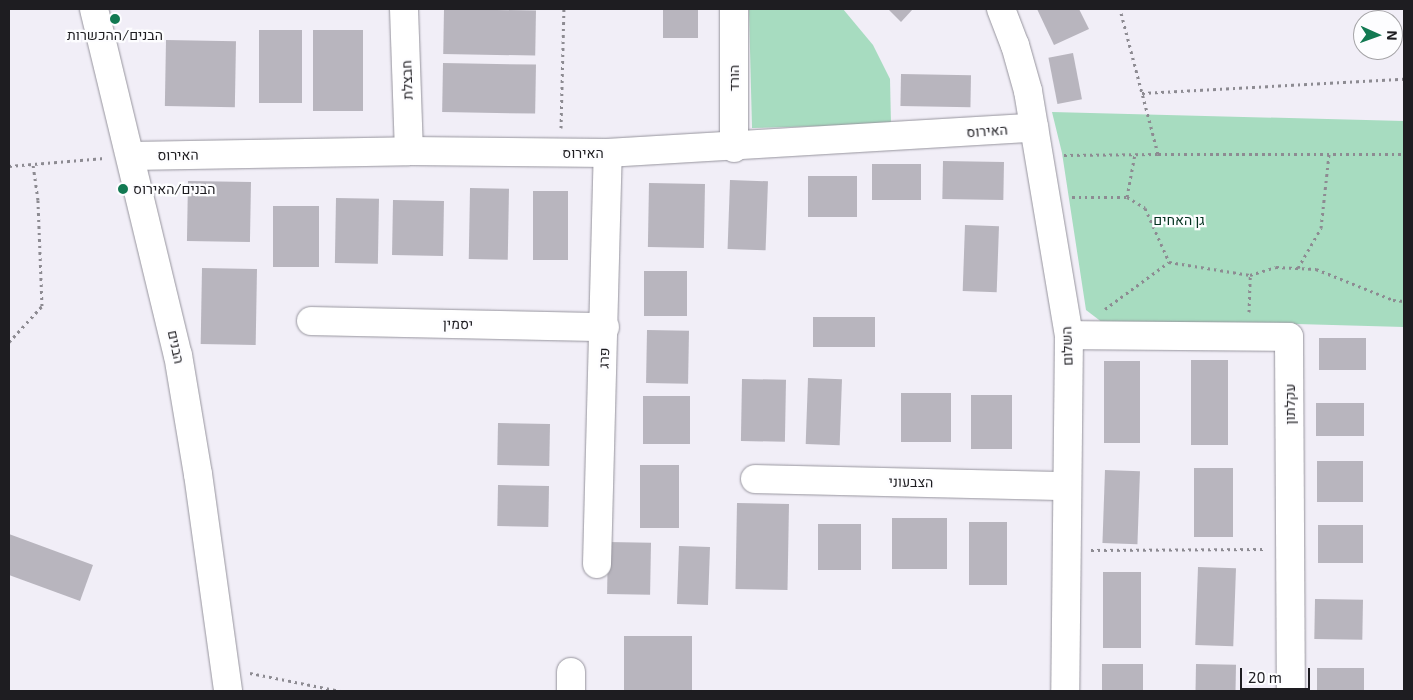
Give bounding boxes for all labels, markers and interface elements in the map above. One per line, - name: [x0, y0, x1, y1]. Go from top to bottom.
- north arrow: [1353, 10, 1403, 60]
- marker: הבנים/ההכשרות: [109, 13, 121, 25]
- place label: הבנים/ההכשרות: [67, 27, 163, 43]
- text: N: [1384, 30, 1401, 41]
- street label: חבצלת: [398, 60, 416, 100]
- street label: הורד: [726, 65, 742, 91]
- street label: האירוס: [966, 121, 1008, 141]
- street label: האירוס: [562, 145, 604, 161]
- street label: האירוס: [157, 146, 199, 164]
- place label: הבנים/האירוס: [133, 181, 215, 197]
- marker: הבנים/האירוס: [117, 183, 129, 195]
- park label: גן האחים: [1153, 212, 1205, 228]
- street label: יסמין: [443, 315, 473, 333]
- street label: השלום: [1058, 326, 1076, 366]
- street label: הבנים: [164, 329, 188, 365]
- street label: פרג: [595, 347, 613, 369]
- street label: עקלתון: [1282, 384, 1298, 424]
- street label: הצבעוני: [888, 473, 934, 491]
- scale bar: [1243, 658, 1313, 690]
- text: 20 m: [1248, 668, 1282, 686]

